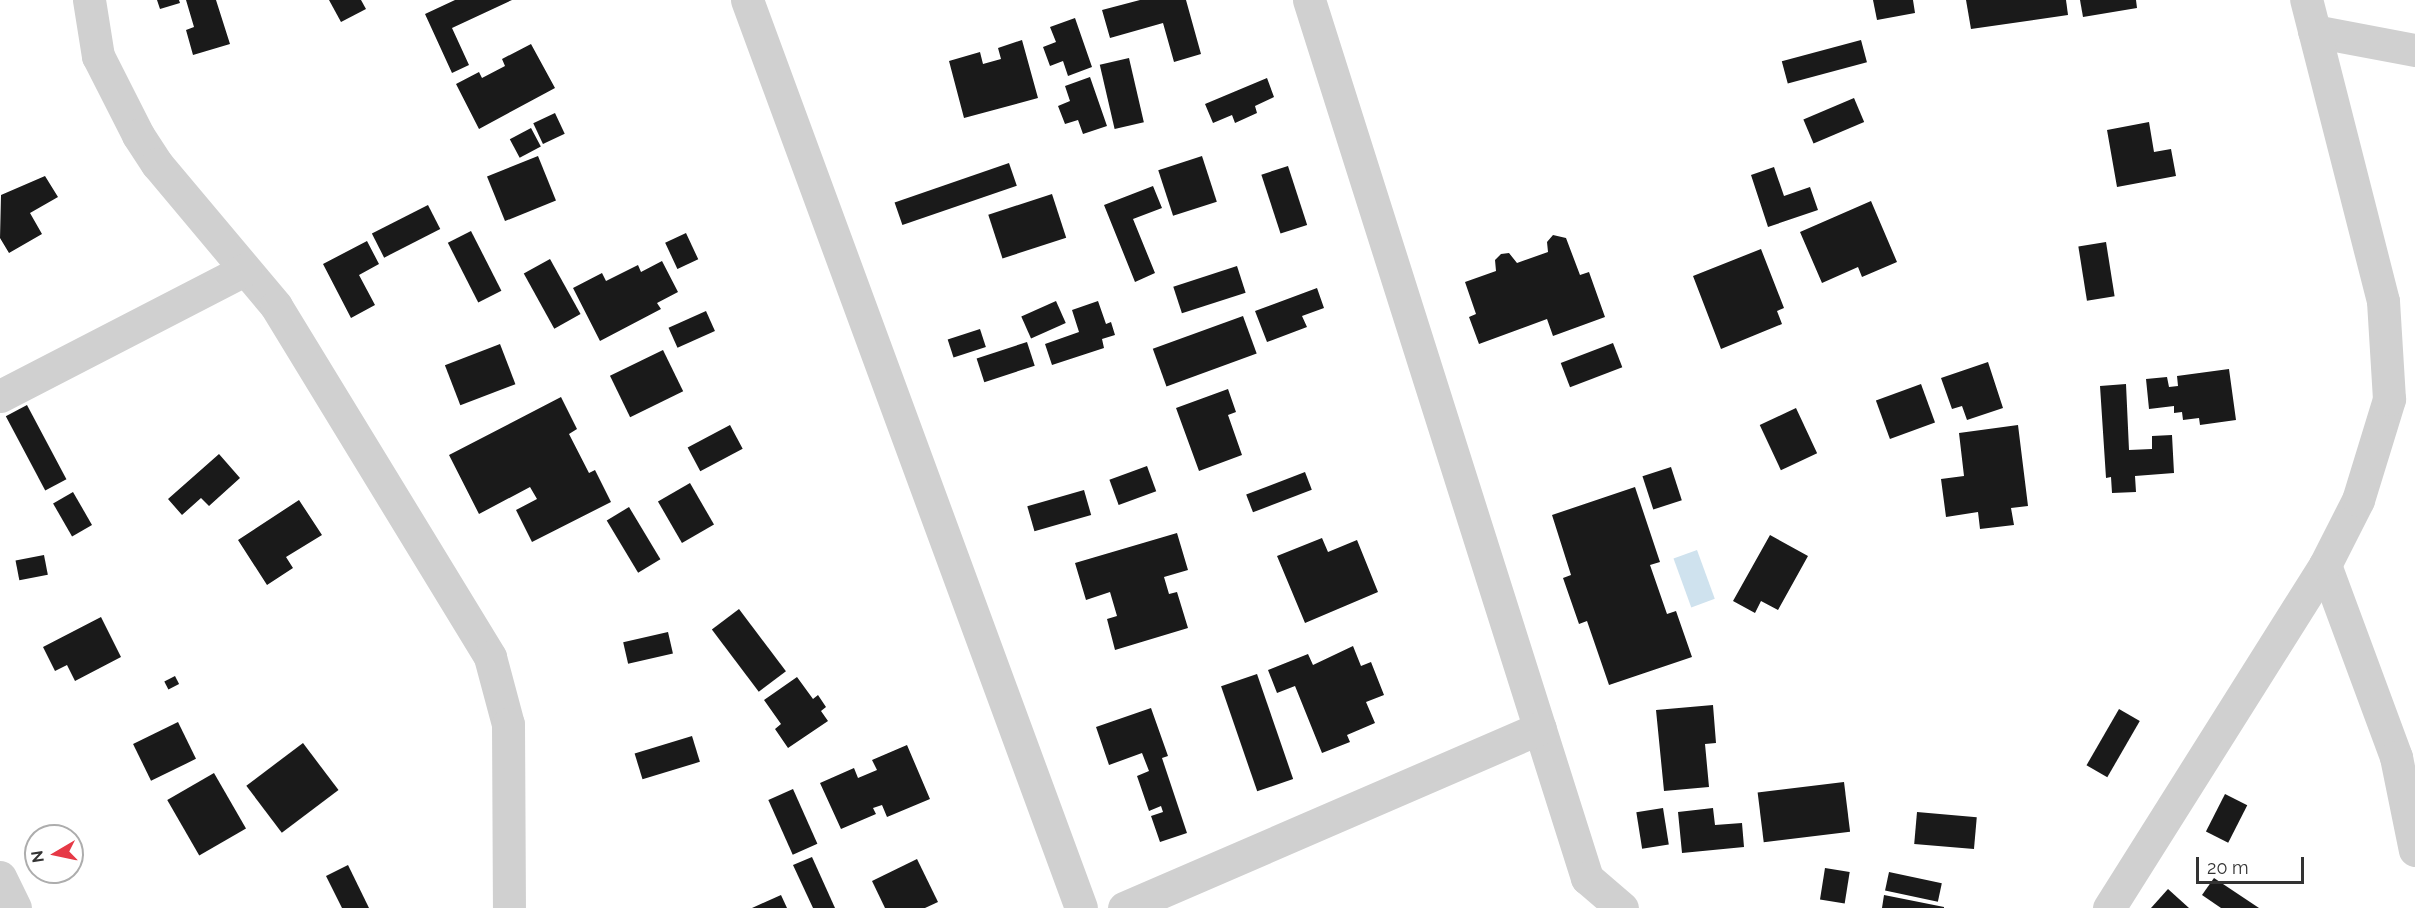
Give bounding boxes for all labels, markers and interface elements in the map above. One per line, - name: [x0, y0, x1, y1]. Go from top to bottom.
- north arrow: [24, 824, 84, 884]
- scale bar: [2199, 845, 2307, 883]
- text: N: [27, 849, 48, 864]
- text: 20 m: [2207, 857, 2249, 878]

